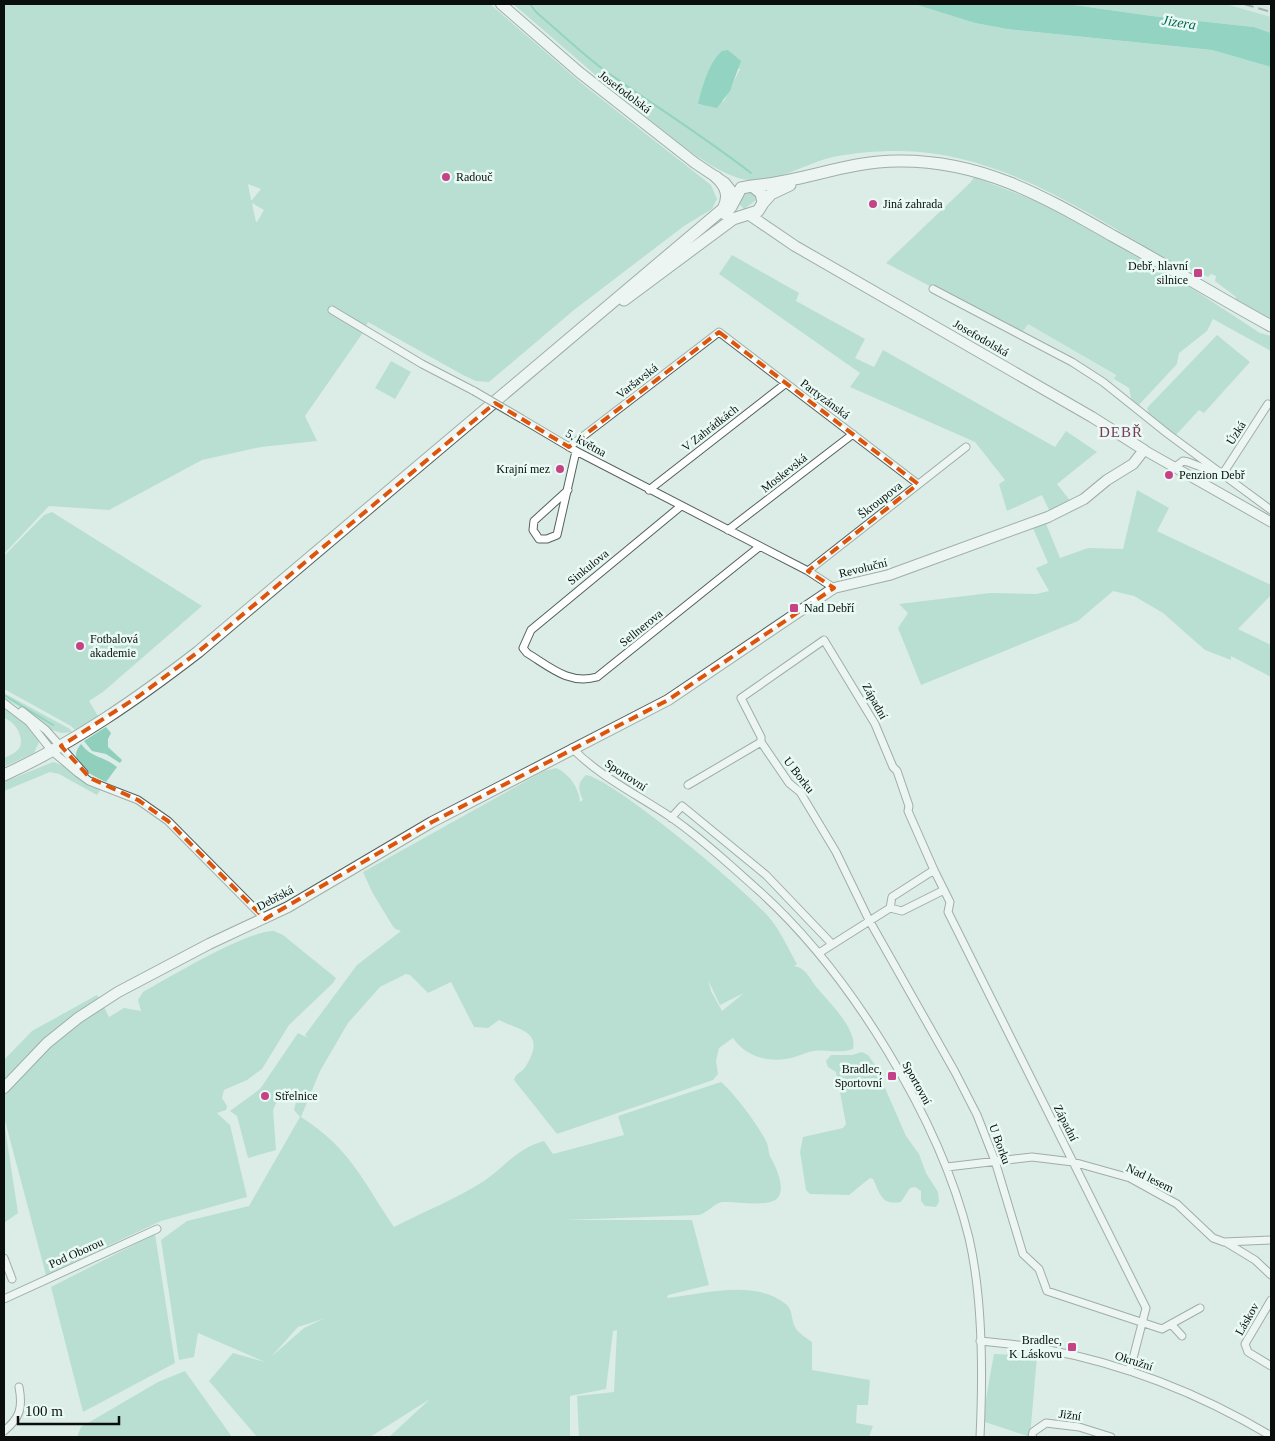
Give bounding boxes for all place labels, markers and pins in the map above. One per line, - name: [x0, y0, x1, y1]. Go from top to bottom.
- place label: Radouč: [456, 170, 493, 184]
- marker: Radouč: [440, 171, 452, 183]
- place label: Jiná zahrada: [883, 197, 943, 211]
- marker: Jiná zahrada: [867, 198, 879, 210]
- place label: Debř, hlavní silnice: [1128, 259, 1189, 287]
- marker: Debř, hlavní silnice: [1192, 267, 1204, 279]
- place label: Krajní mez: [496, 462, 550, 476]
- marker: Krajní mez: [554, 463, 566, 475]
- place label: Penzion Debř: [1179, 468, 1245, 482]
- marker: Penzion Debř: [1163, 469, 1175, 481]
- place label: Nad Debří: [804, 601, 855, 615]
- marker: Nad Debří: [788, 602, 800, 614]
- place label: Fotbalová akademie: [90, 632, 139, 660]
- marker: Fotbalová akademie: [74, 640, 86, 652]
- place label: Bradlec, Sportovní: [835, 1062, 883, 1090]
- marker: Bradlec, Sportovní: [886, 1070, 898, 1082]
- place label: Střelnice: [275, 1089, 318, 1103]
- marker: Střelnice: [259, 1090, 271, 1102]
- place label: Bradlec, K Láskovu: [1009, 1333, 1062, 1361]
- marker: Bradlec, K Láskovu: [1066, 1341, 1078, 1353]

